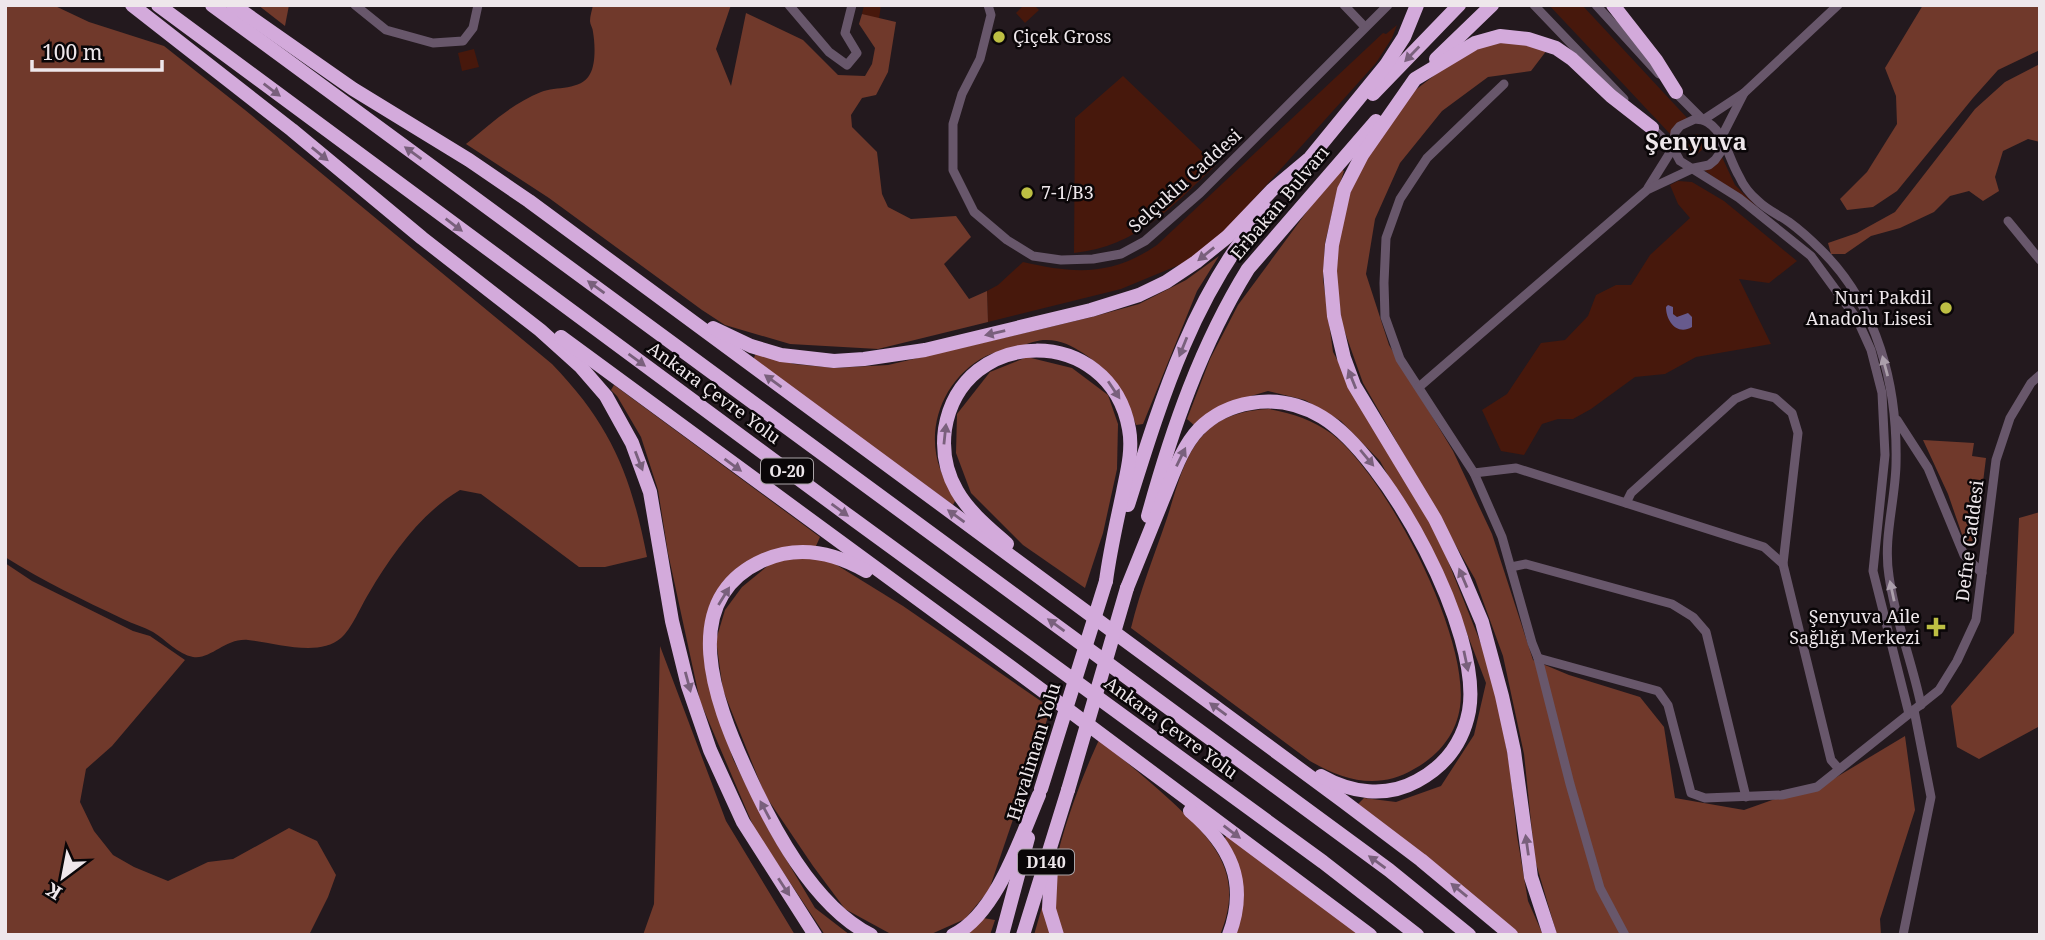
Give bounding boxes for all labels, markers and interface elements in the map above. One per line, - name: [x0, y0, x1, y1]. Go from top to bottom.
- place label: Çiçek Gross: [1013, 24, 1111, 48]
- scale bar: [32, 28, 161, 72]
- marker: Çiçek Gross: [991, 29, 1007, 45]
- text: 100 m: [42, 38, 103, 66]
- one-way arrow: [1404, 45, 1420, 62]
- one-way arrow: [262, 82, 280, 97]
- street label: Selçuklu Caddesi: [1123, 123, 1246, 237]
- district label: Şenyuva: [1645, 124, 1747, 157]
- street label: Erbakan Bulvarı: [1225, 140, 1334, 264]
- one-way arrow: [311, 146, 329, 161]
- one-way arrow: [404, 146, 422, 160]
- place label: 7-1/B3: [1041, 180, 1094, 204]
- marker: 7-1/B3: [1019, 185, 1035, 201]
- one-way arrow: [445, 218, 464, 232]
- one-way arrow: [1197, 246, 1214, 261]
- one-way arrow: [587, 280, 605, 294]
- place label: Nuri Pakdil Anadolu Lisesi: [1806, 285, 1932, 330]
- marker: Nuri Pakdil Anadolu Lisesi: [1938, 300, 1954, 316]
- one-way arrow: [984, 328, 1006, 339]
- street label: Ankara Çevre Yolu: [643, 336, 786, 449]
- one-way arrow: [1177, 337, 1189, 357]
- one-way arrow: [628, 353, 646, 368]
- one-way arrow: [1880, 355, 1890, 376]
- one-way arrow: [1347, 369, 1358, 390]
- one-way arrow: [764, 375, 782, 389]
- one-way arrow: [1107, 380, 1120, 400]
- one-way arrow: [940, 423, 951, 445]
- one-way arrow: [1176, 447, 1187, 467]
- one-way arrow: [1359, 449, 1374, 466]
- one-way arrow: [633, 450, 644, 471]
- one-way arrow: [724, 457, 742, 471]
- road number: O-20: [761, 458, 813, 484]
- street label: Defne Caddesi: [1950, 479, 1988, 603]
- one-way arrow: [831, 503, 849, 517]
- one-way arrow: [947, 510, 965, 524]
- one-way arrow: [1458, 567, 1469, 588]
- one-way arrow: [1886, 580, 1897, 602]
- one-way arrow: [718, 586, 731, 606]
- place label: Şenyuva Aile Sağlığı Merkezi: [1789, 604, 1920, 649]
- marker: Şenyuva Aile Sağlığı Merkezi: [1926, 617, 1946, 637]
- one-way arrow: [1047, 618, 1065, 632]
- one-way arrow: [1461, 650, 1472, 672]
- street label: Ankara Çevre Yolu: [1100, 671, 1243, 784]
- one-way arrow: [683, 672, 693, 693]
- street label: Havalimanı Yolu: [1001, 679, 1066, 824]
- one-way arrow: [1209, 703, 1227, 717]
- one-way arrow: [760, 799, 772, 819]
- one-way arrow: [1223, 824, 1241, 838]
- one-way arrow: [1521, 834, 1532, 856]
- north arrow: [28, 842, 98, 912]
- road number: D140: [1018, 849, 1074, 874]
- one-way arrow: [1368, 855, 1386, 869]
- text: K: [41, 877, 67, 906]
- one-way arrow: [777, 878, 790, 897]
- one-way arrow: [1450, 883, 1468, 898]

